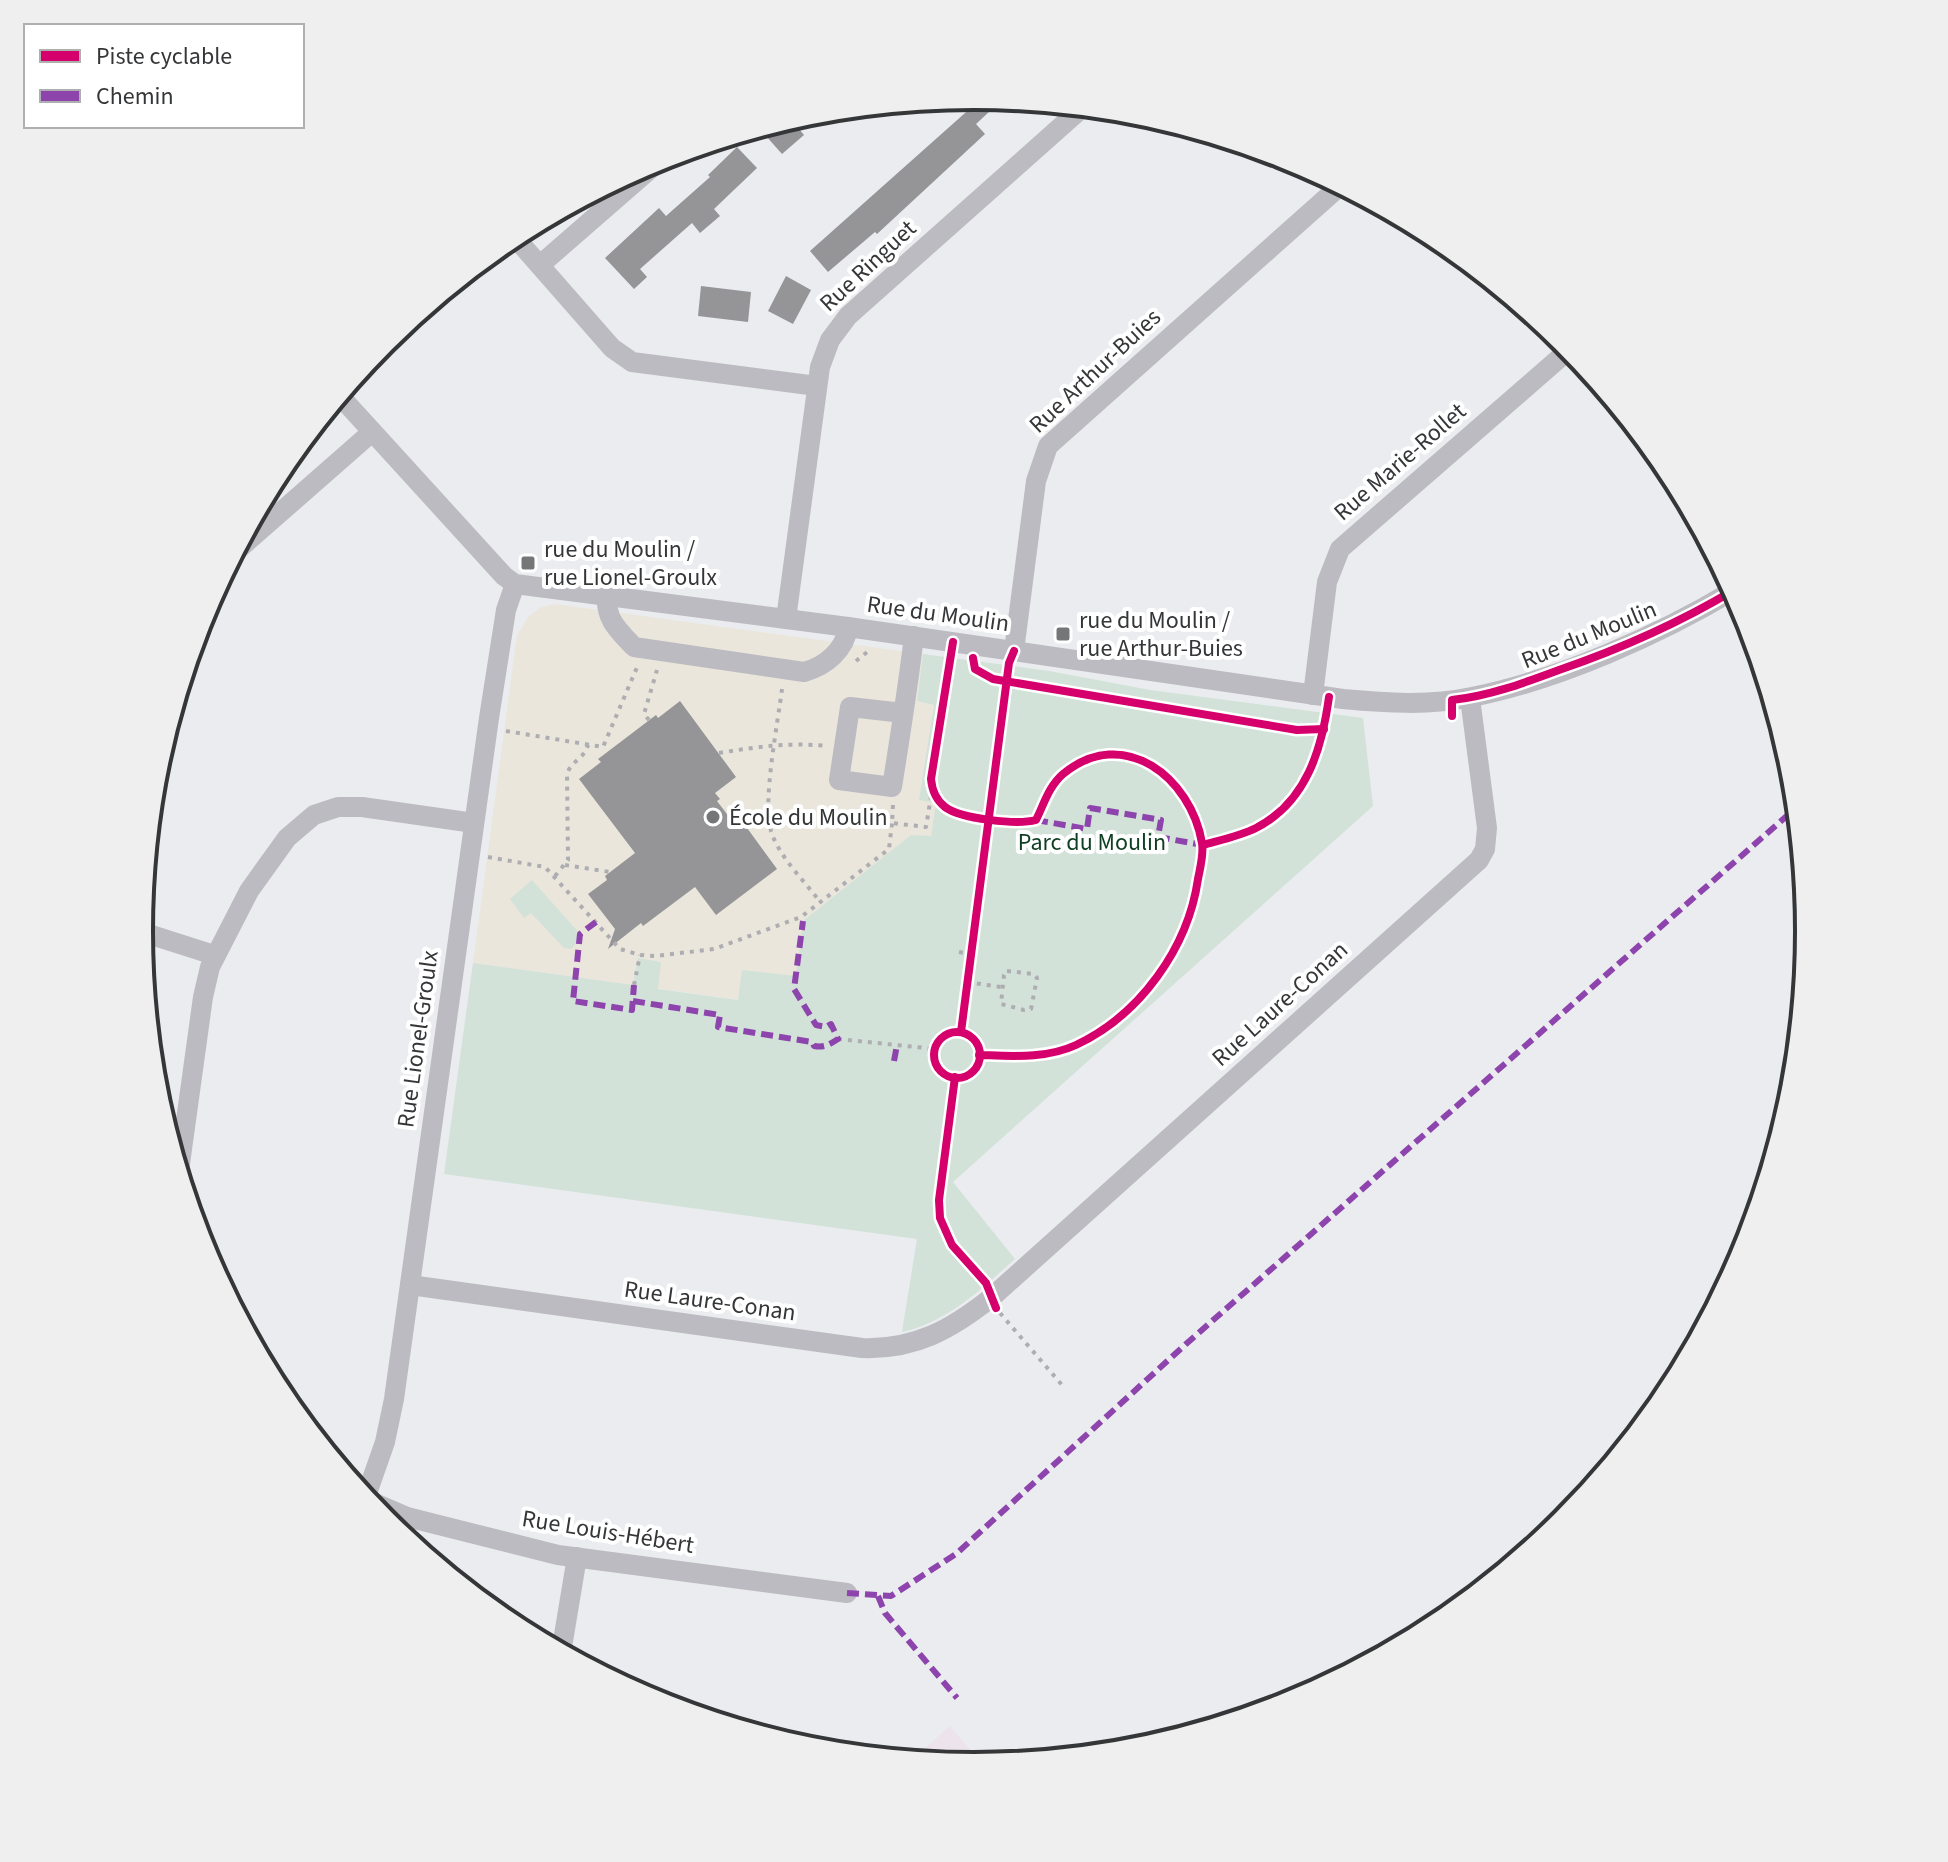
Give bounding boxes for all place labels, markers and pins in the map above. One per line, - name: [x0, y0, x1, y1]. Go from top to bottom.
- place label: rue du Moulin / rue Lionel-Groulx: [544, 532, 717, 595]
- marker: rue du Moulin / rue Lionel-Groulx: [519, 554, 537, 572]
- place label: rue du Moulin / rue Arthur-Buies: [1079, 603, 1243, 666]
- marker: rue du Moulin / rue Arthur-Buies: [1054, 625, 1072, 643]
- place label: École du Moulin: [729, 800, 888, 835]
- marker: École du Moulin: [704, 808, 722, 826]

